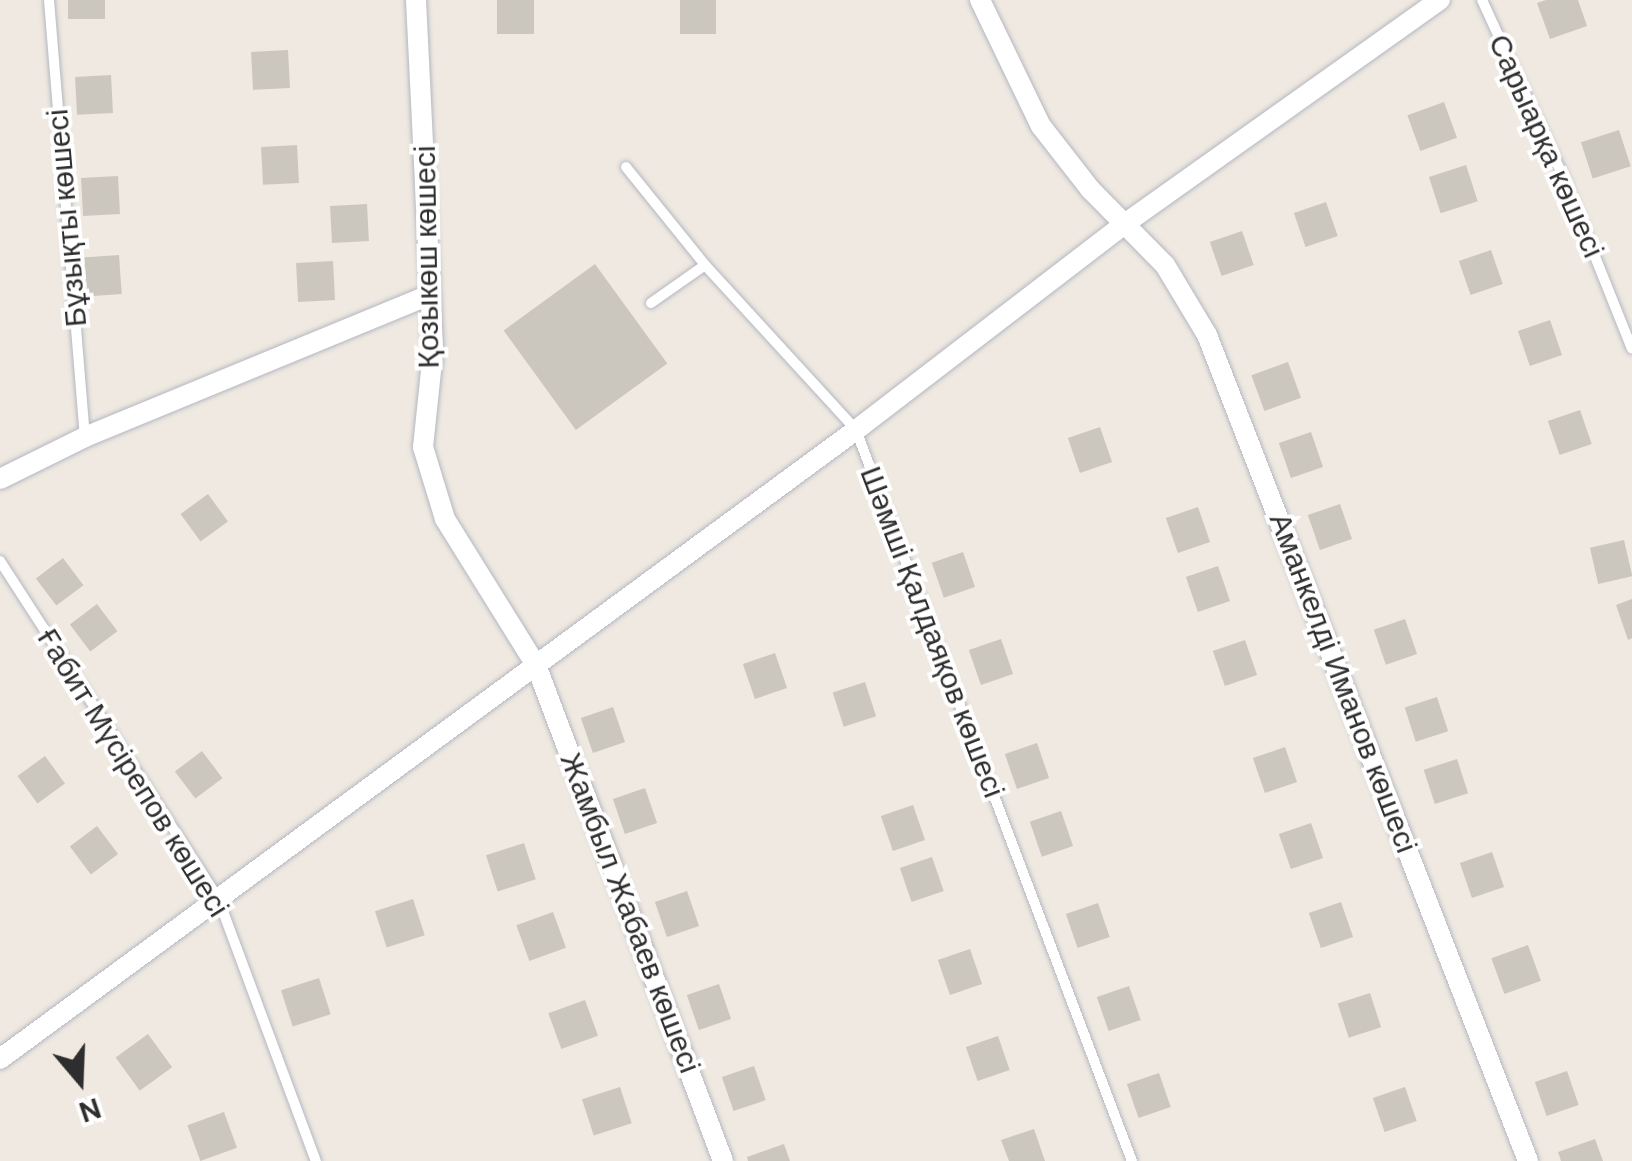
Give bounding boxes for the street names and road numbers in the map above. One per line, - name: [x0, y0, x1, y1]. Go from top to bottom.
- street label: Сарыарқа көшесі: [1481, 29, 1611, 263]
- street label: Бұзықты көшесі: [40, 108, 94, 328]
- street label: Қозыкөш көшесі: [407, 145, 447, 369]
- street label: Шәмші Қалдаяқов көшесі: [852, 461, 1012, 803]
- street label: Аманкелді Иманов көшесі: [1262, 508, 1424, 858]
- street label: Ғабит Мүсірепов көшесі: [30, 622, 236, 924]
- street label: Жамбыл Жабаев көшесі: [552, 748, 708, 1078]

